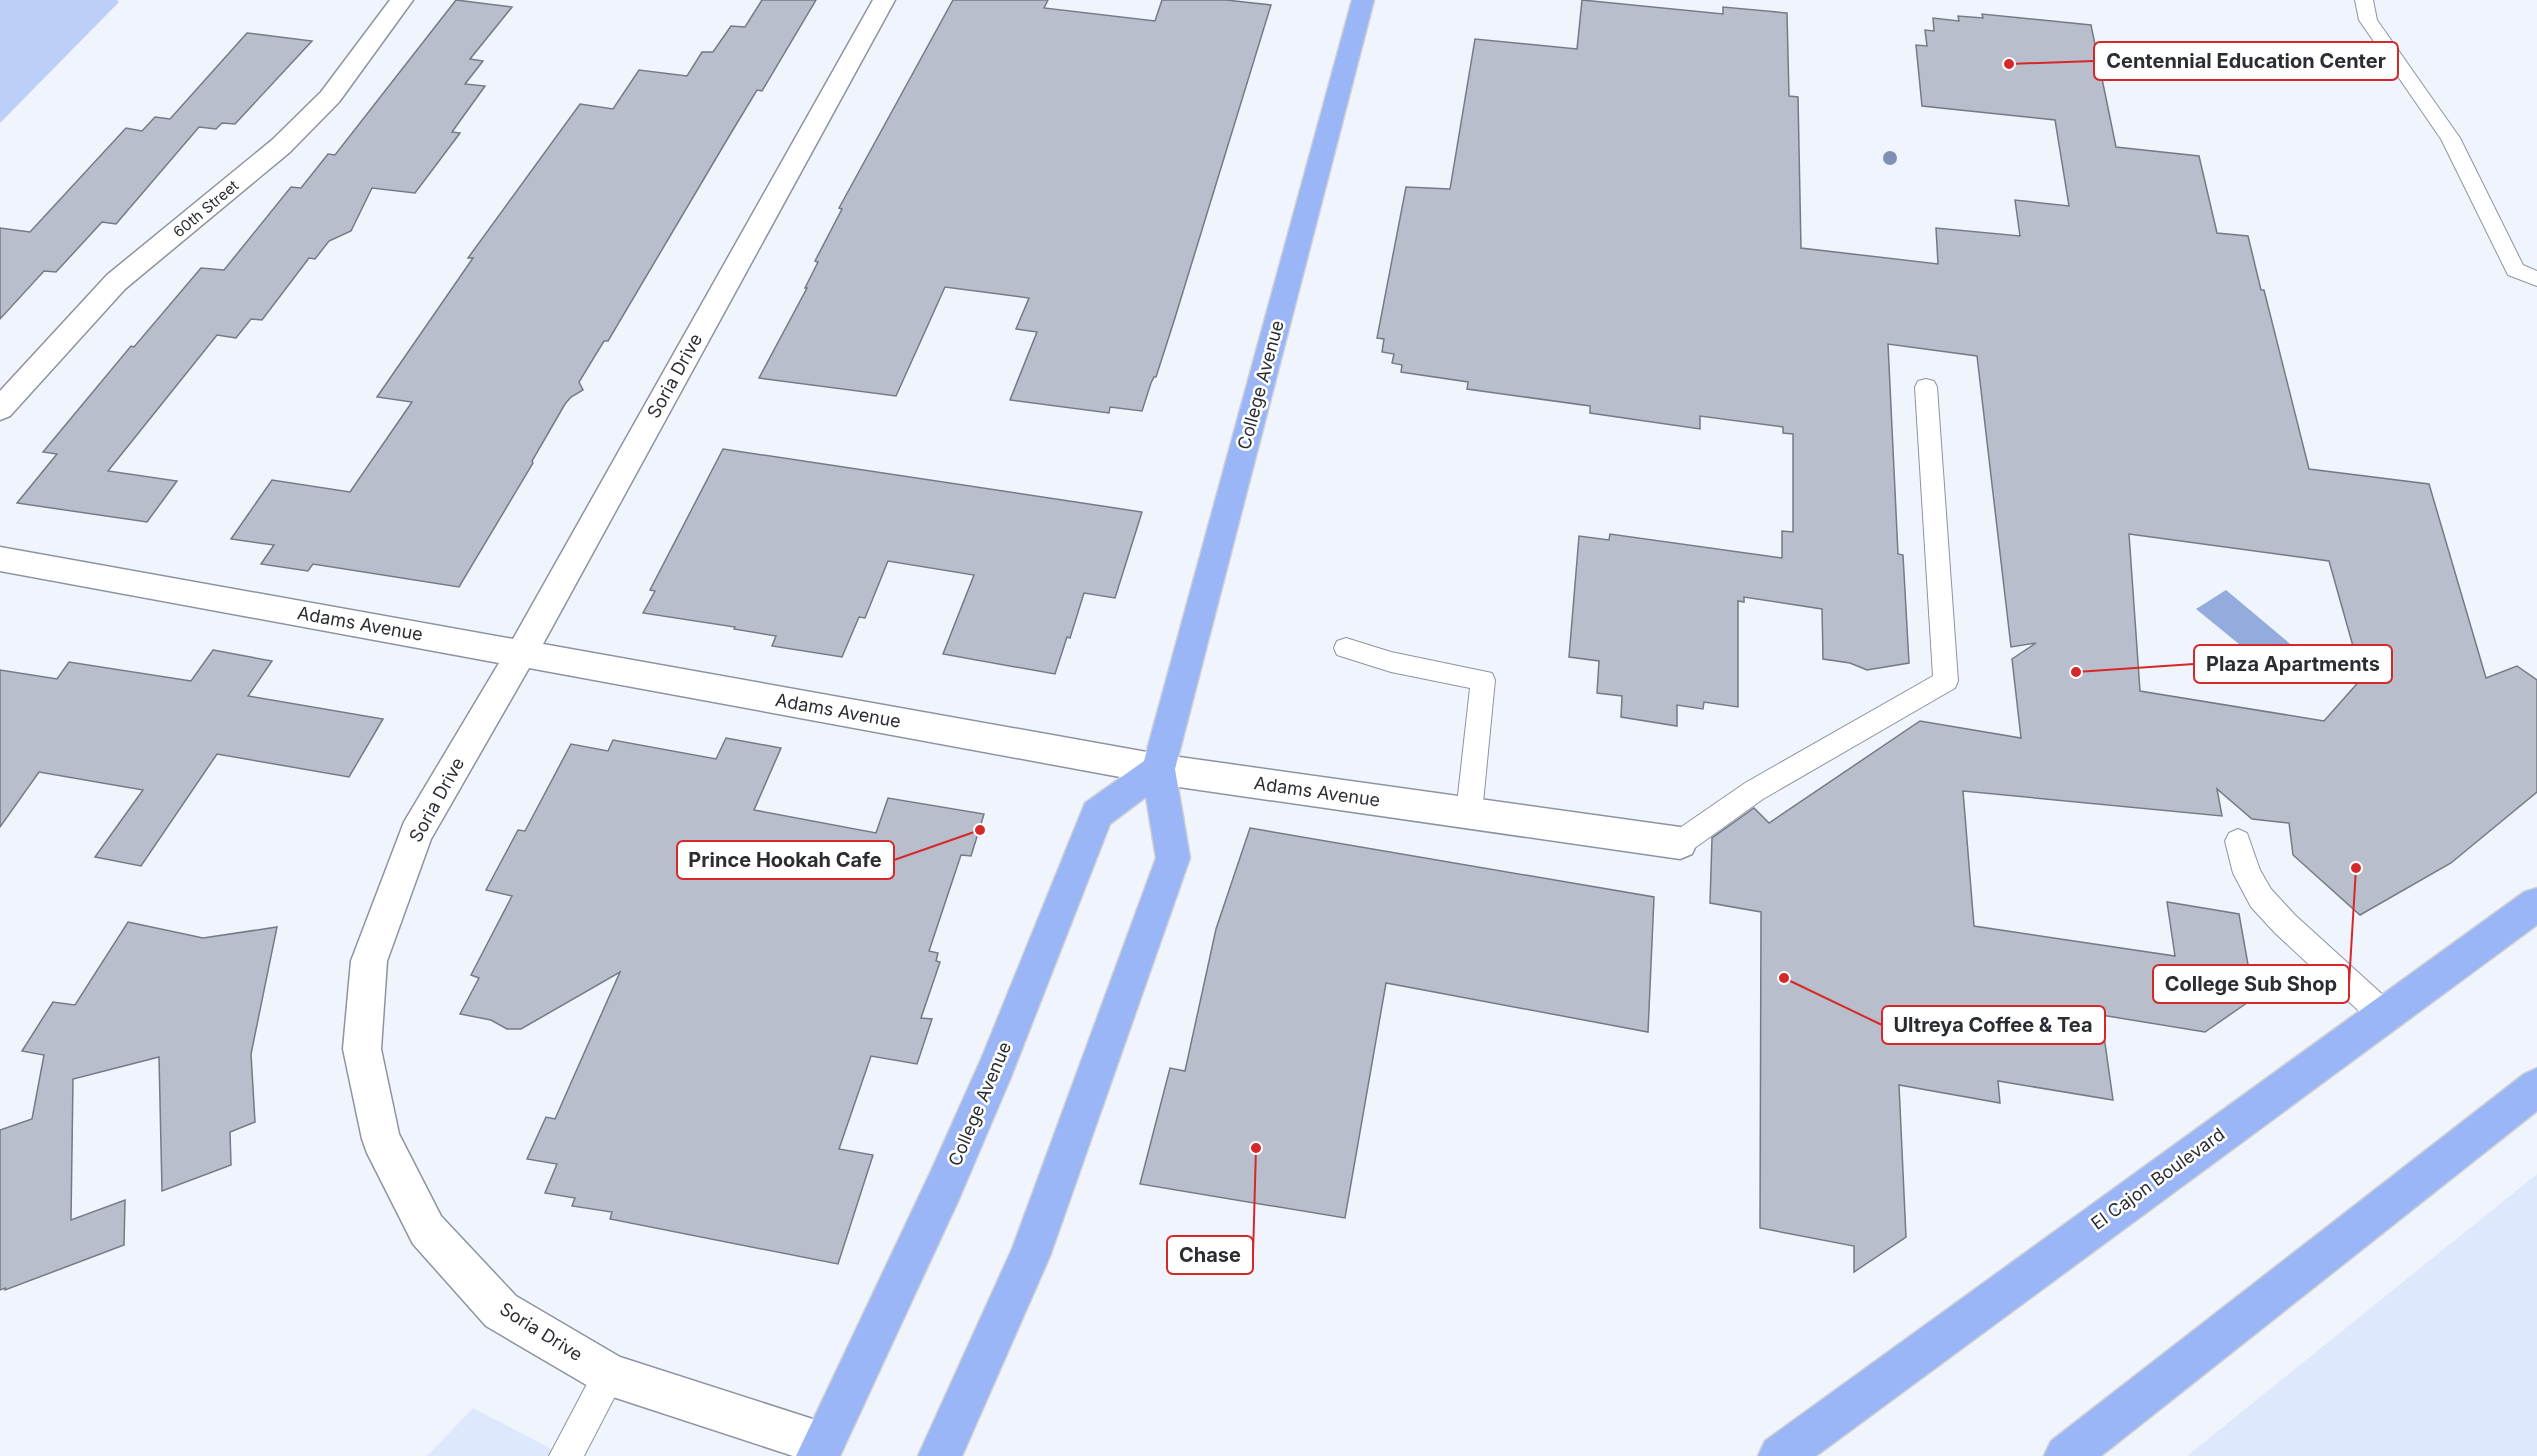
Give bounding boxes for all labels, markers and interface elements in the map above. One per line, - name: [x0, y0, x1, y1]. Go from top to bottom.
- callout: Centennial Education Center: [2094, 42, 2398, 80]
- text: Centennial Education Center: [2106, 49, 2386, 73]
- street label: 60th Street: [169, 176, 242, 241]
- street label: College Avenue: [1233, 318, 1288, 452]
- street label: Soria Drive: [643, 330, 706, 422]
- street label: Adams Avenue: [296, 602, 424, 645]
- callout: Plaza Apartments: [2194, 645, 2392, 683]
- text: Plaza Apartments: [2206, 652, 2380, 676]
- street label: Adams Avenue: [774, 689, 902, 732]
- street label: Soria Drive: [405, 754, 468, 846]
- street label: Adams Avenue: [1253, 772, 1381, 811]
- callout: Prince Hookah Cafe: [677, 841, 894, 879]
- text: Prince Hookah Cafe: [688, 848, 882, 872]
- callout: College Sub Shop: [2153, 965, 2349, 1003]
- text: College Sub Shop: [2165, 972, 2337, 996]
- callout: Ultreya Coffee & Tea: [1882, 1006, 2105, 1044]
- text: Ultreya Coffee & Tea: [1893, 1013, 2093, 1037]
- street label: College Avenue: [944, 1038, 1015, 1169]
- street label: El Cajon Boulevard: [2087, 1123, 2228, 1234]
- callout: Chase: [1167, 1236, 1253, 1274]
- text: Chase: [1179, 1243, 1241, 1267]
- street label: Soria Drive: [496, 1298, 587, 1365]

